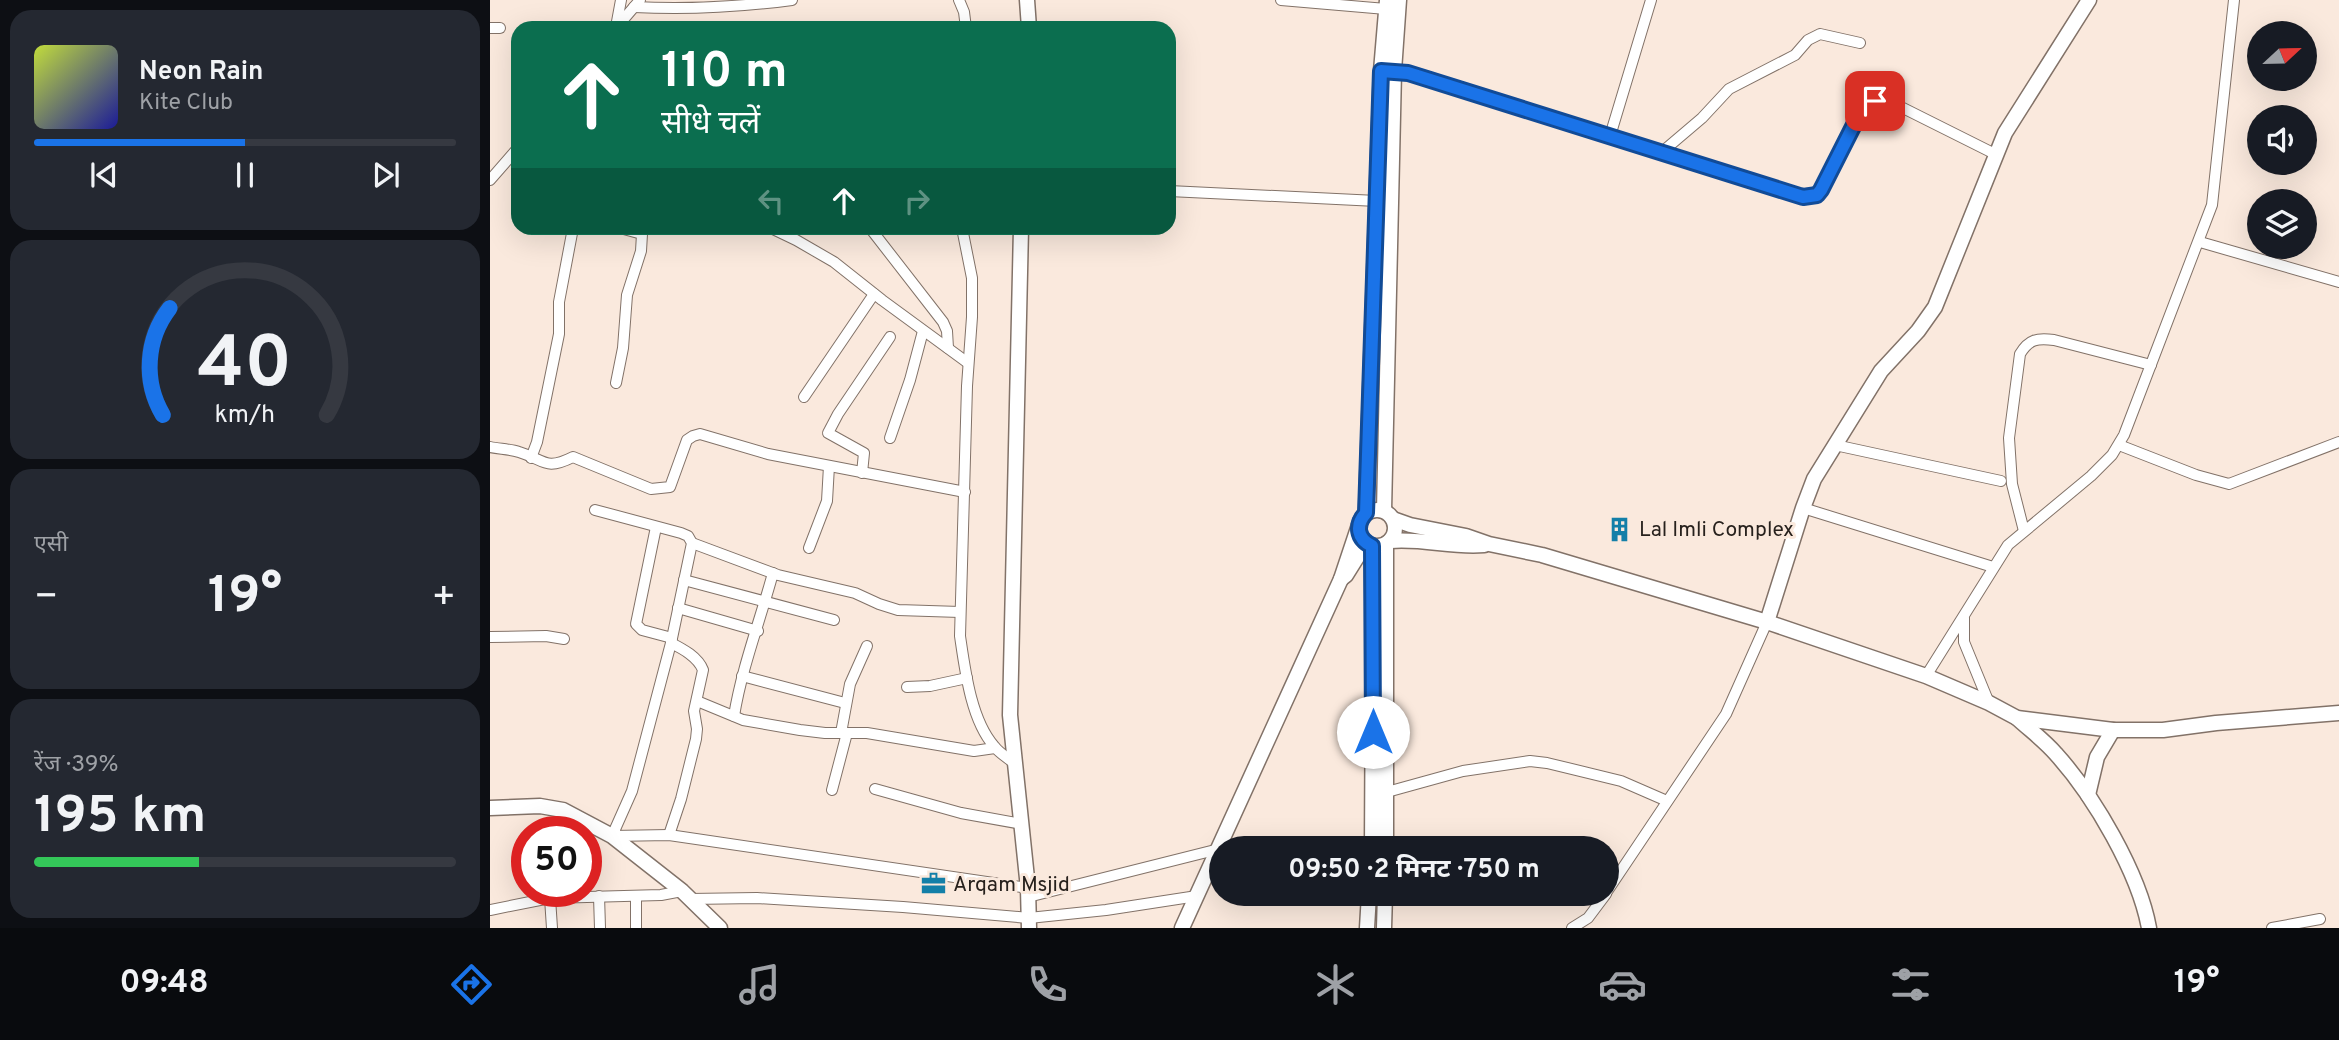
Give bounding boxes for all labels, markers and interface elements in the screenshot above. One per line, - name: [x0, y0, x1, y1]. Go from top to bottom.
- north arrow: [2247, 21, 2317, 91]
- map controls: [2247, 21, 2317, 259]
- text: 110 m: [661, 43, 788, 105]
- icon: ahead: [546, 49, 637, 140]
- text: Neon Rain: [139, 56, 264, 89]
- pin: [1845, 71, 1905, 131]
- icon: arrive: [1856, 82, 1894, 120]
- text: Kite Club: [139, 89, 233, 118]
- text: सीधे चलें: [661, 105, 760, 145]
- button: sound: [2247, 105, 2317, 175]
- icon: previous: [85, 156, 123, 194]
- icon: pause: [226, 156, 264, 194]
- icon: next: [367, 156, 405, 194]
- icon: left: [752, 182, 790, 220]
- icon: ahead: [825, 182, 863, 220]
- icon: right: [898, 182, 936, 220]
- button: layers: [2247, 189, 2317, 259]
- text: 40: [198, 322, 292, 414]
- text: km/h: [215, 400, 275, 432]
- building icon: Lal Imli Complex: [1605, 515, 1633, 543]
- place label: Lal Imli Complex: [1639, 517, 1794, 544]
- text: एसी: [34, 531, 68, 560]
- text: 19°: [208, 565, 282, 631]
- text: −: [34, 574, 59, 623]
- text: +: [431, 574, 456, 623]
- position arrow: [1336, 695, 1410, 769]
- text: रेंज · 39%: [34, 751, 118, 780]
- text: 195 km: [34, 785, 206, 851]
- speed limit sign: 50: [511, 816, 602, 907]
- text: 09:50 · 2 मिनट · 750 m: [1288, 854, 1540, 887]
- office icon: Arqam Msjid: [919, 870, 947, 898]
- place label: Arqam Msjid: [953, 872, 1070, 899]
- icon: directions: [447, 960, 496, 1009]
- icon: music: [735, 960, 784, 1009]
- icon: phone: [1023, 960, 1072, 1009]
- icon: climate: [1311, 960, 1360, 1009]
- icon: car: [1598, 960, 1647, 1009]
- icon: filters: [1886, 960, 1935, 1009]
- text: 09:48: [119, 964, 209, 1004]
- text: 19°: [2174, 964, 2220, 1004]

